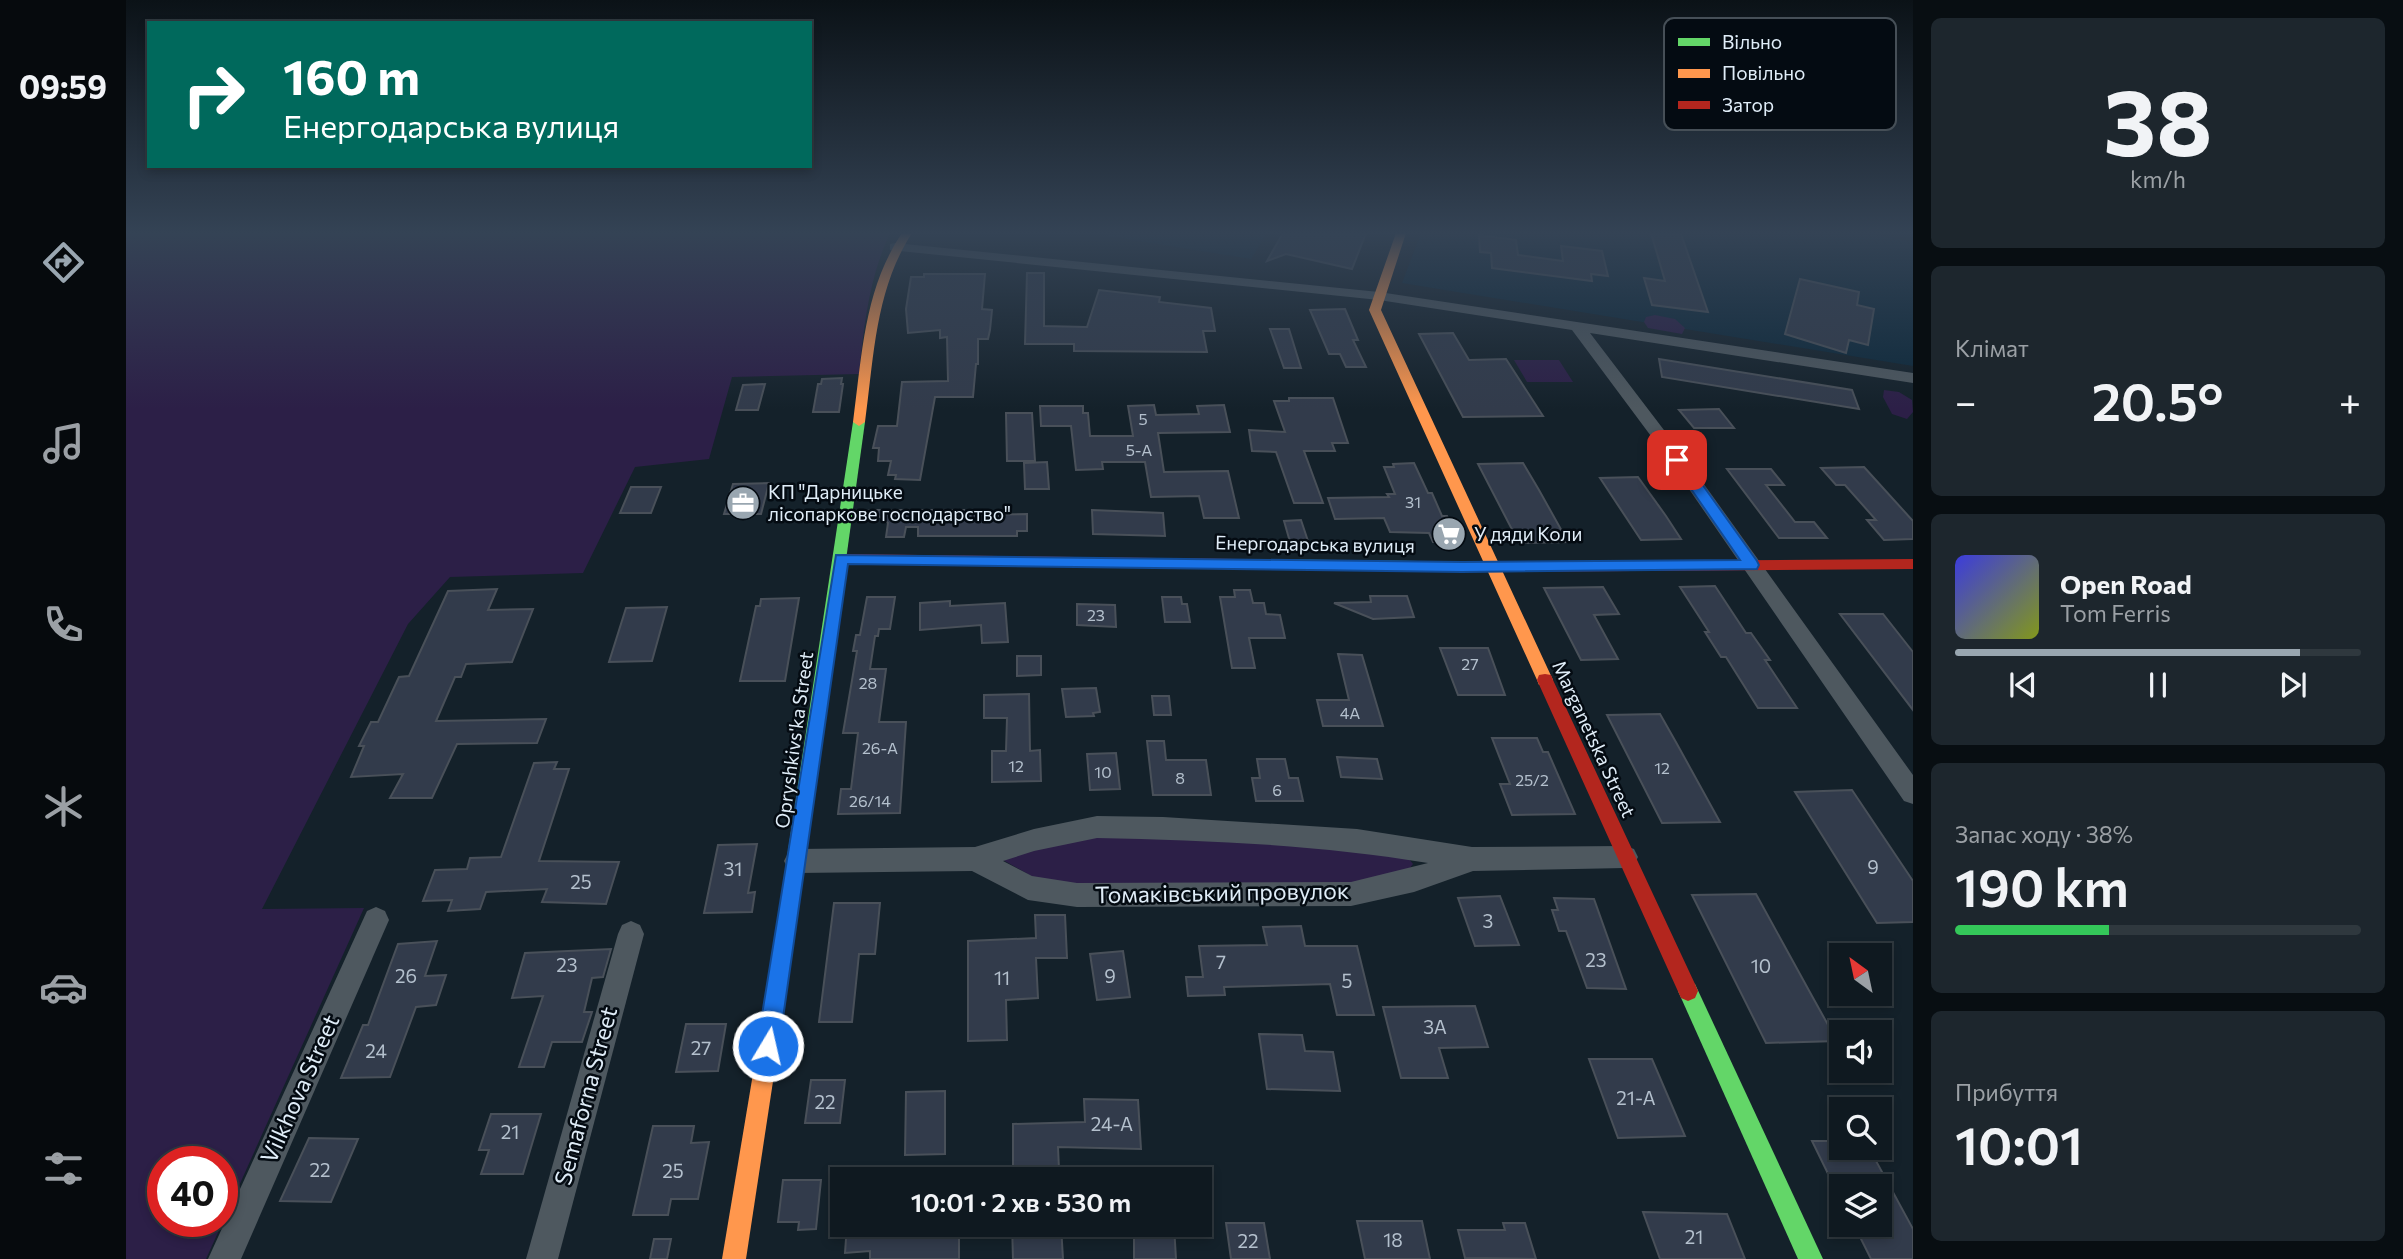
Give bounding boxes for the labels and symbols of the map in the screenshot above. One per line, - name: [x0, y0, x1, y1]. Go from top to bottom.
- legend: [1664, 18, 1896, 130]
- text: Вільно: [1722, 30, 1782, 53]
- text: Повільно: [1722, 61, 1805, 84]
- text: Затор: [1722, 93, 1774, 116]
- house number: 5: [1138, 409, 1148, 428]
- pin: [1647, 430, 1707, 490]
- house number: 5-А: [1126, 440, 1152, 459]
- place label: КП "Дарницьке лісопаркове господарство": [768, 480, 1011, 525]
- office icon: КП "Дарницьке лісопаркове господарство": [724, 484, 762, 522]
- house number: 31: [1405, 492, 1421, 511]
- supermarket icon: У дяди Коли: [1430, 515, 1468, 553]
- place label: У дяди Коли: [1474, 522, 1582, 545]
- street label: Енергодарська вулиця: [1215, 530, 1415, 557]
- house number: 23: [1087, 605, 1105, 624]
- street label: Opryshkivsʹka Street: [770, 650, 817, 830]
- house number: 27: [1461, 654, 1479, 673]
- street label: Marganetska Street: [1548, 657, 1641, 821]
- house number: 28: [859, 673, 877, 692]
- house number: 4А: [1340, 703, 1360, 722]
- house number: 26-А: [862, 738, 898, 757]
- house number: 12: [1008, 756, 1024, 775]
- house number: 12: [1654, 758, 1670, 777]
- house number: 10: [1094, 762, 1112, 781]
- house number: 8: [1175, 768, 1185, 787]
- house number: 25/2: [1515, 770, 1549, 789]
- house number: 6: [1272, 780, 1282, 799]
- house number: 26/14: [849, 791, 891, 810]
- house number: 9: [1867, 855, 1879, 878]
- house number: 31: [724, 857, 742, 880]
- house number: 25: [570, 870, 592, 893]
- street label: Томаківський провулок: [1094, 876, 1349, 908]
- house number: 3: [1483, 909, 1493, 932]
- north arrow: [1829, 943, 1892, 1006]
- house number: 23: [1585, 948, 1607, 971]
- house number: 7: [1216, 950, 1226, 973]
- house number: 23: [556, 953, 578, 976]
- house number: 10: [1751, 954, 1771, 977]
- house number: 26: [395, 964, 417, 987]
- house number: 9: [1104, 964, 1116, 987]
- house number: 11: [994, 966, 1010, 989]
- house number: 5: [1342, 969, 1352, 992]
- street label: Semaforna Street: [548, 1003, 622, 1188]
- position arrow: [731, 1009, 805, 1083]
- street label: Vilkhova Street: [254, 1010, 344, 1167]
- house number: 3А: [1423, 1015, 1447, 1038]
- house number: 27: [691, 1036, 711, 1059]
- house number: 24: [365, 1039, 387, 1062]
- house number: 21-А: [1616, 1086, 1656, 1109]
- house number: 22: [814, 1090, 836, 1113]
- house number: 24-А: [1091, 1112, 1133, 1135]
- house number: 21: [501, 1120, 519, 1143]
- speed limit sign: 40: [147, 1146, 238, 1237]
- house number: 22: [309, 1158, 331, 1181]
- house number: 25: [662, 1159, 684, 1182]
- house number: 21: [1685, 1225, 1703, 1248]
- house number: 18: [1383, 1228, 1403, 1251]
- house number: 22: [1237, 1229, 1259, 1252]

